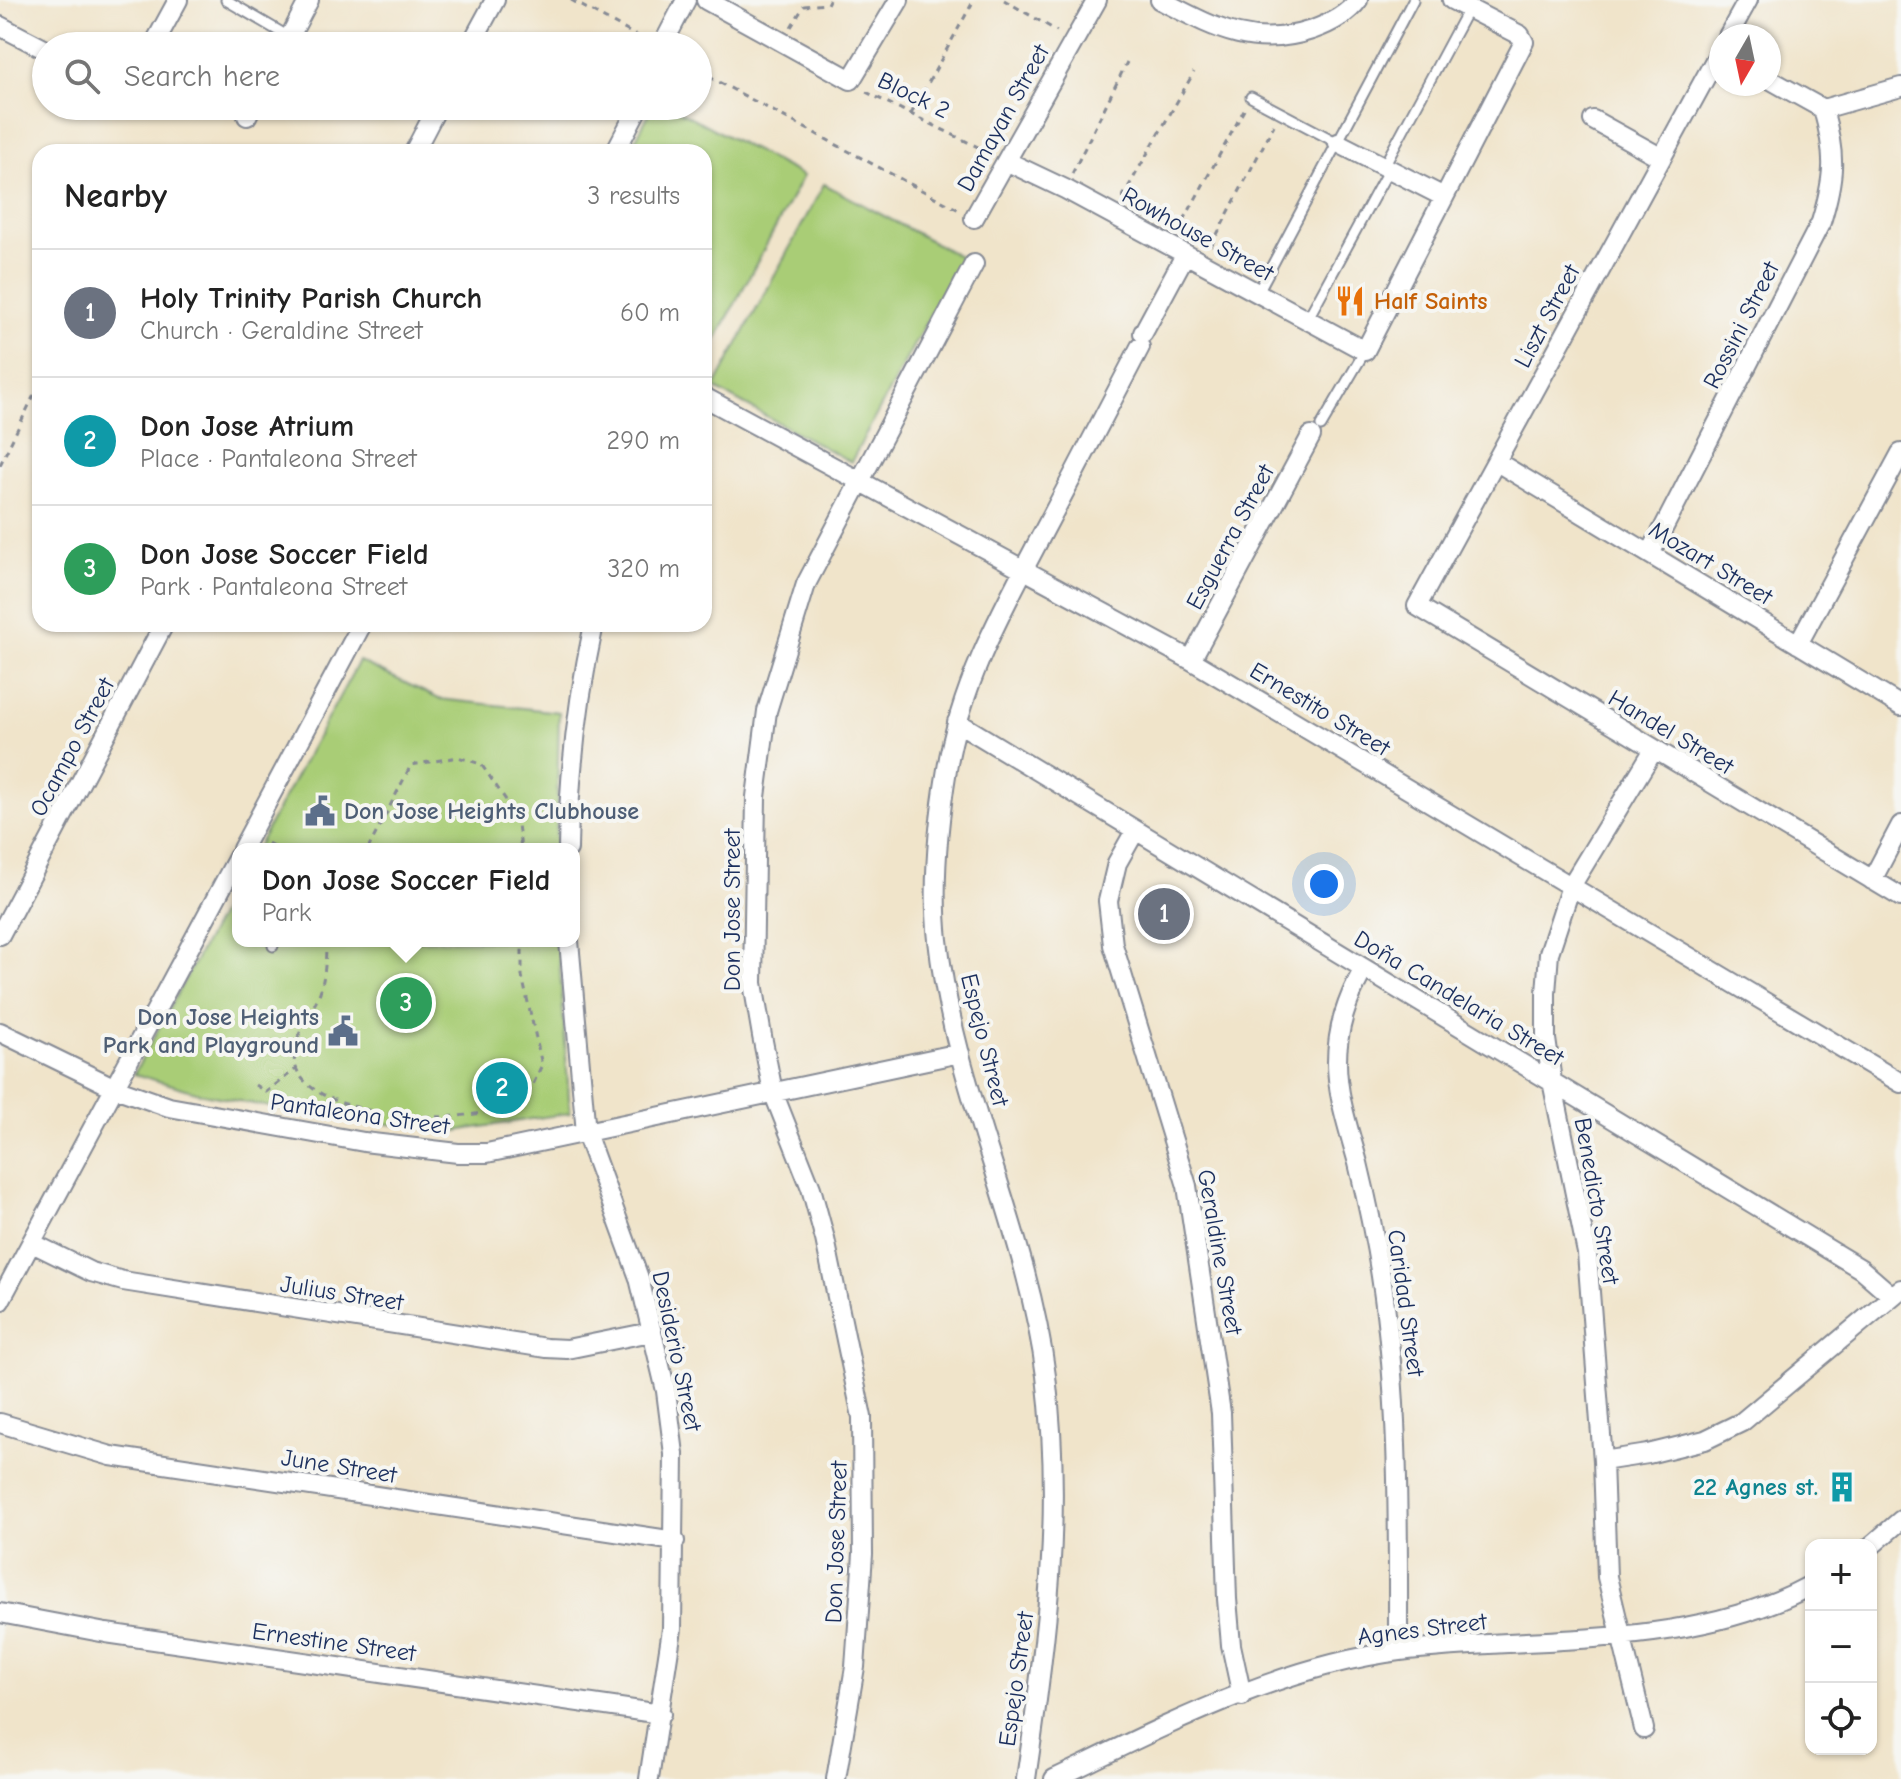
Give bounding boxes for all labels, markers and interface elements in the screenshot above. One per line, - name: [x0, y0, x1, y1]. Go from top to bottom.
- north arrow: [1709, 24, 1781, 96]
- search box: [32, 32, 712, 120]
- street label: Damayan Street: [951, 39, 1056, 196]
- icon: search: [60, 54, 104, 98]
- text: Search here: [124, 59, 280, 94]
- street label: Block 2: [873, 66, 955, 124]
- text: Nearby: [64, 176, 167, 216]
- text: 3 results: [587, 181, 680, 211]
- street label: Rowhouse Street: [1117, 181, 1280, 288]
- street label: Rossini Street: [1697, 256, 1785, 393]
- street label: Liszt Street: [1508, 259, 1586, 372]
- text: Holy Trinity Parish Church: [140, 281, 482, 316]
- restaurant icon: Half Saints: [1333, 284, 1367, 318]
- place label: Half Saints: [1374, 287, 1487, 315]
- text: 1: [85, 298, 95, 328]
- text: 60 m: [620, 298, 680, 328]
- text: Church · Geraldine Street: [140, 316, 423, 346]
- text: Don Jose Atrium: [140, 409, 354, 444]
- text: 2: [84, 426, 96, 456]
- text: 290 m: [607, 426, 680, 456]
- text: Place · Pantaleona Street: [140, 444, 417, 474]
- street label: Esguerra Street: [1180, 459, 1281, 614]
- street label: Mozart Street: [1644, 515, 1779, 611]
- text: Don Jose Soccer Field: [140, 537, 429, 572]
- text: 3: [84, 554, 96, 584]
- text: 320 m: [607, 554, 680, 584]
- text: Park · Pantaleona Street: [140, 572, 407, 602]
- street label: Ernestito Street: [1245, 656, 1396, 762]
- street label: Ocampo Street: [24, 672, 121, 821]
- street label: Handel Street: [1603, 684, 1740, 781]
- public building icon: Don Jose Heights Clubhouse: [303, 794, 337, 828]
- place label: Don Jose Heights Clubhouse: [344, 797, 639, 825]
- street label: Don Jose Street: [718, 828, 746, 991]
- popup: [232, 843, 580, 947]
- text: Don Jose Soccer Field: [262, 863, 550, 898]
- your location: [1304, 864, 1344, 904]
- pin: 1: [1138, 884, 1190, 944]
- text: Park: [262, 898, 311, 928]
- street label: Doña Candelaria Street: [1349, 924, 1570, 1072]
- street label: Espejo Street: [955, 971, 1015, 1110]
- pin: 3: [380, 973, 432, 1033]
- place label: Don Jose Heights Park and Playground: [103, 1003, 319, 1059]
- public building icon: Don Jose Heights Park and Playground: [326, 1014, 360, 1048]
- pin: 2: [476, 1058, 528, 1118]
- street label: Pantaleona Street: [269, 1088, 452, 1141]
- street label: Benedicto Street: [1569, 1115, 1626, 1288]
- street label: Geraldine Street: [1192, 1167, 1249, 1338]
- street label: Caridad Street: [1382, 1228, 1430, 1379]
- street label: Desiderio Street: [646, 1268, 708, 1435]
- street label: Julius Street: [278, 1269, 407, 1317]
- street label: June Street: [279, 1443, 400, 1489]
- street label: Don Jose Street: [819, 1459, 853, 1624]
- building icon: 22 Agnes st.: [1825, 1470, 1859, 1504]
- place label: 22 Agnes st.: [1693, 1473, 1818, 1501]
- map controls: [1805, 1539, 1877, 1755]
- button: +: [1805, 1539, 1877, 1611]
- street label: Agnes Street: [1356, 1607, 1489, 1651]
- street label: Espejo Street: [993, 1609, 1039, 1748]
- button: −: [1805, 1611, 1877, 1683]
- street label: Ernestine Street: [250, 1617, 419, 1668]
- button: locate: [1805, 1683, 1877, 1755]

